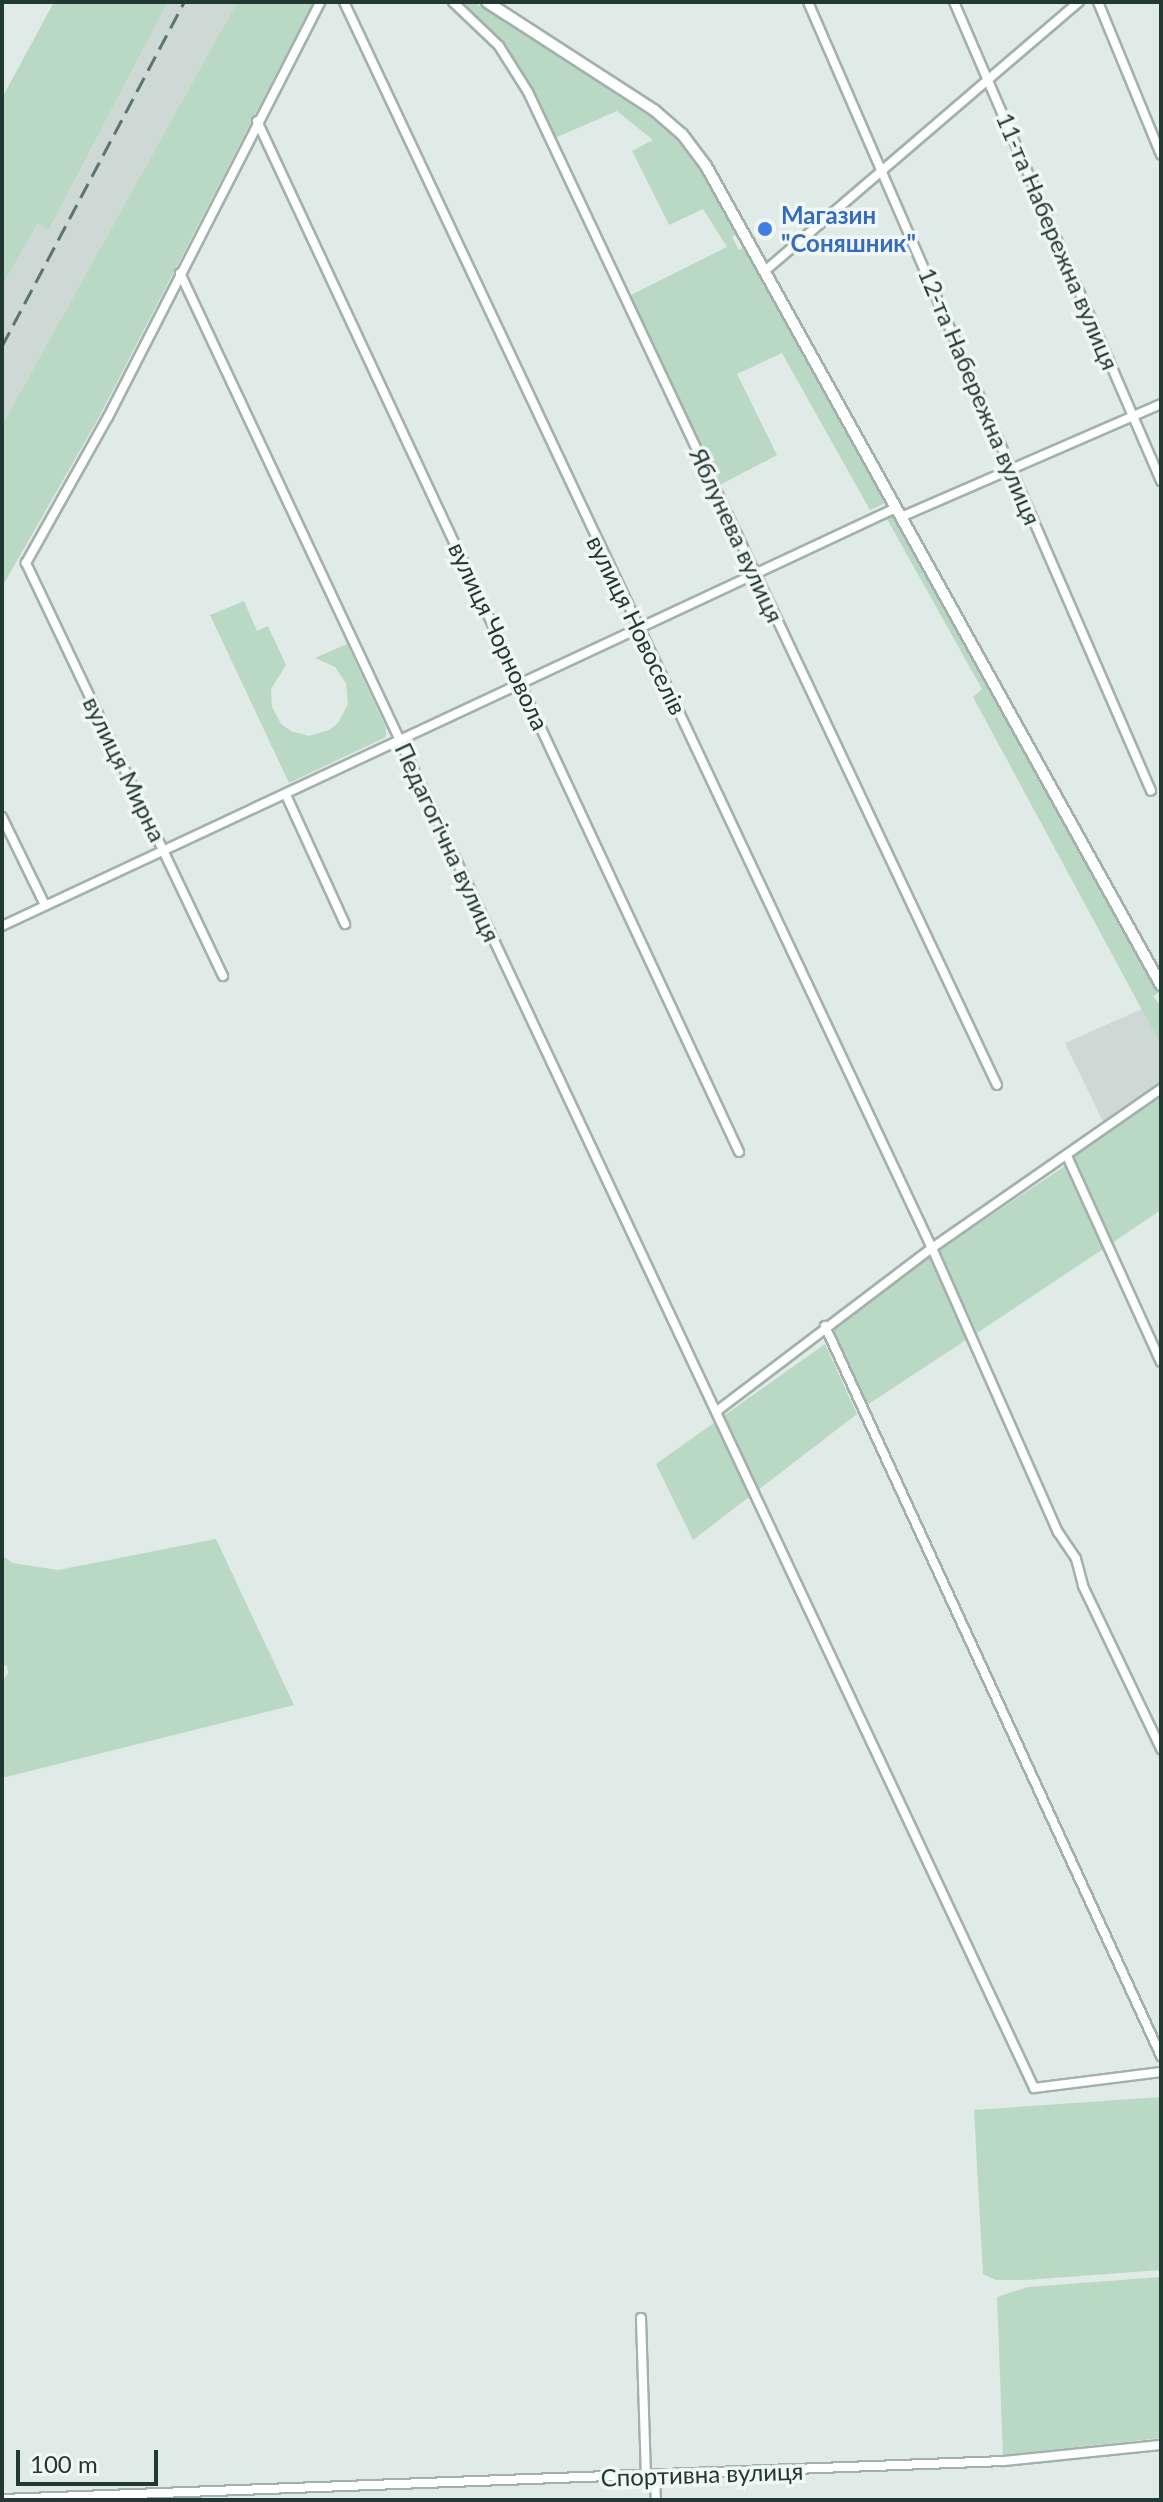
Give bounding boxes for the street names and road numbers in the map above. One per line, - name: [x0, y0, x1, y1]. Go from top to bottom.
- street label: 11-та Набережна вулиця: [991, 108, 1125, 374]
- street label: 12-та Набережна вулиця: [913, 263, 1047, 529]
- street label: Яблунева вулиця: [684, 443, 790, 627]
- street label: вулиця Новоселів: [581, 531, 693, 719]
- street label: вулиця Чорновола: [443, 537, 555, 735]
- street label: вулиця Мирна: [77, 692, 173, 846]
- street label: Педагогічна вулиця: [389, 738, 507, 946]
- street label: Спортивна вулиця: [600, 2456, 804, 2492]

